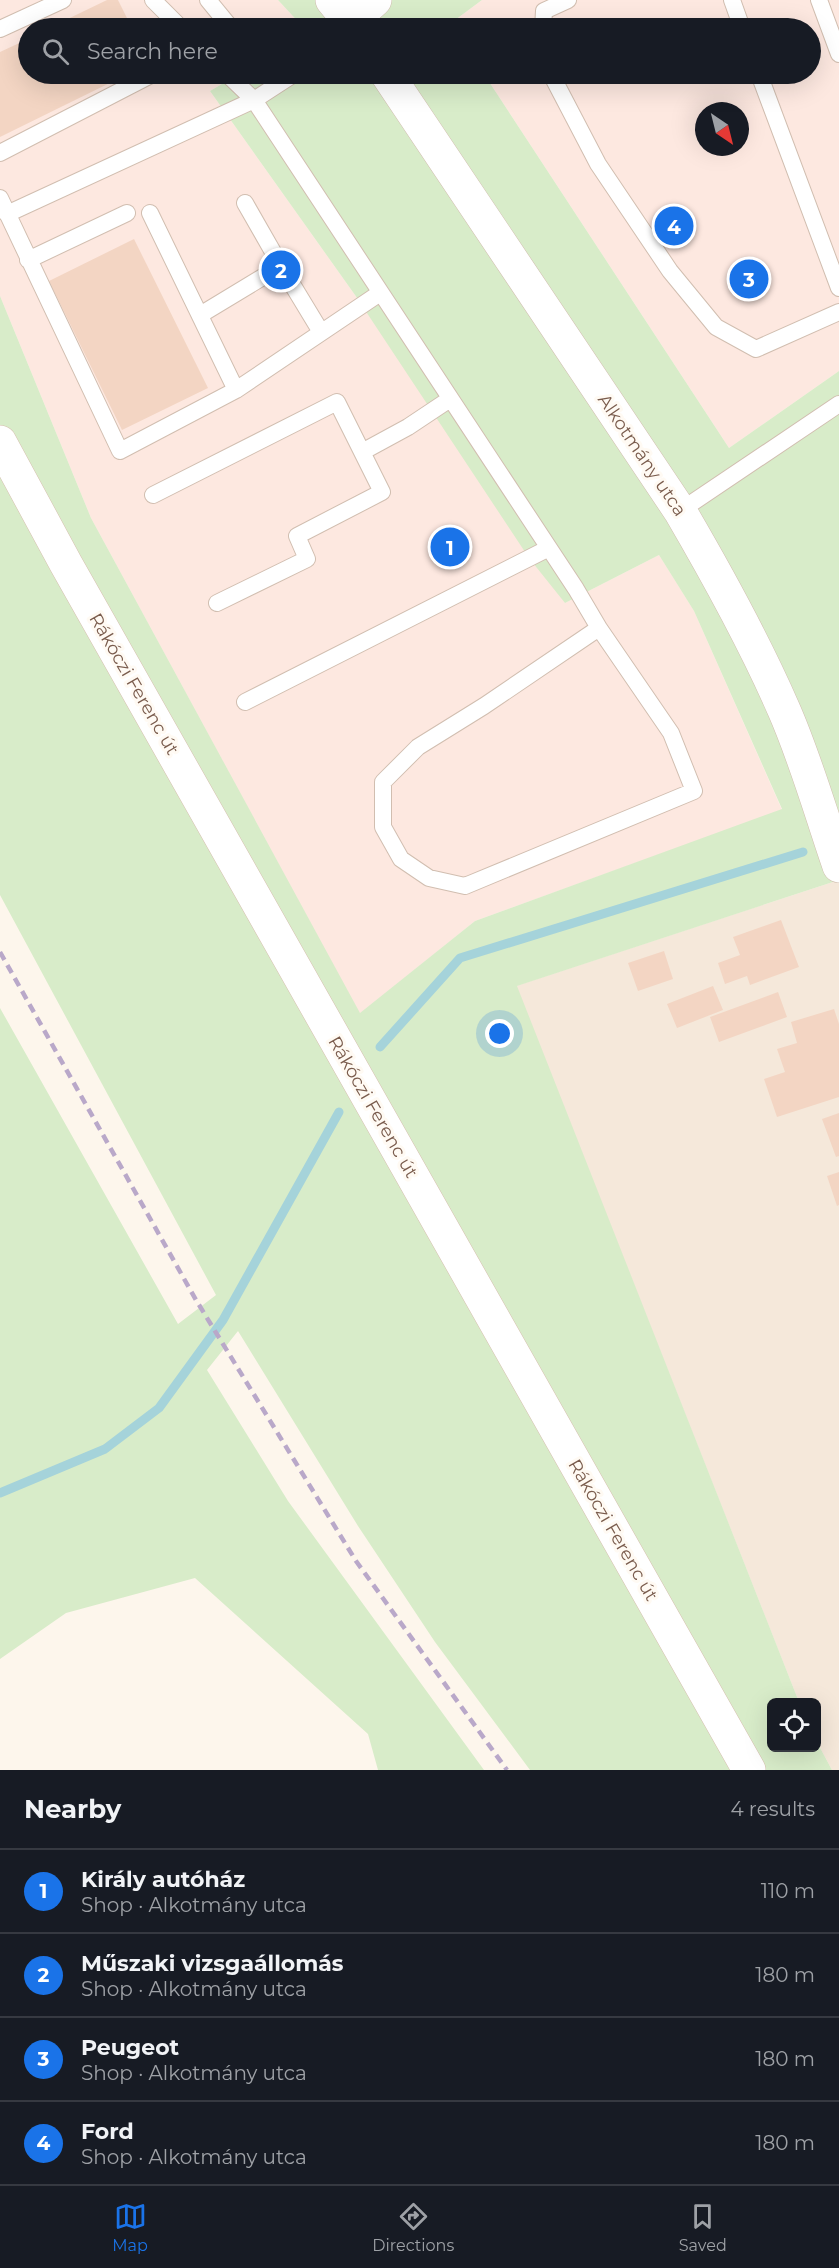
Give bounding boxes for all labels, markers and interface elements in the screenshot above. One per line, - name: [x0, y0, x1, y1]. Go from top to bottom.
- search box: [18, 18, 821, 84]
- icon: search: [39, 35, 72, 68]
- text: Search here: [87, 38, 218, 65]
- north arrow: [695, 102, 749, 156]
- pin: 4: [654, 204, 694, 248]
- pin: 2: [262, 248, 300, 292]
- pin: 3: [730, 256, 768, 302]
- street label: Alkotmány utca: [593, 390, 691, 520]
- pin: 1: [430, 524, 470, 570]
- street label: Rákóczi Ferenc út: [84, 609, 184, 759]
- your location: [485, 1019, 514, 1048]
- street label: Rákóczi Ferenc út: [323, 1032, 423, 1182]
- street label: Rákóczi Ferenc út: [563, 1455, 663, 1605]
- map controls: [767, 1698, 821, 1752]
- button: locate: [767, 1698, 821, 1752]
- text: Nearby: [24, 1793, 121, 1825]
- text: 4 results: [730, 1797, 815, 1821]
- text: Király autóház: [81, 1866, 245, 1893]
- text: 1: [40, 1879, 47, 1903]
- text: 110 m: [761, 1879, 815, 1903]
- text: Shop · Alkotmány utca: [81, 1893, 307, 1917]
- text: Műszaki vizsgaállomás: [81, 1950, 344, 1977]
- text: 2: [38, 1963, 49, 1987]
- text: 180 m: [755, 1963, 815, 1987]
- text: Shop · Alkotmány utca: [81, 1977, 307, 2001]
- text: Peugeot: [81, 2034, 179, 2061]
- text: 3: [38, 2047, 49, 2071]
- text: 180 m: [755, 2047, 815, 2071]
- text: Shop · Alkotmány utca: [81, 2061, 307, 2085]
- text: Ford: [81, 2118, 134, 2145]
- text: 4: [37, 2131, 50, 2155]
- text: 180 m: [755, 2131, 815, 2155]
- text: Shop · Alkotmány utca: [81, 2145, 307, 2169]
- tab: Map: [112, 2200, 148, 2255]
- tab: Directions: [372, 2200, 454, 2255]
- tab: Saved: [679, 2200, 727, 2255]

